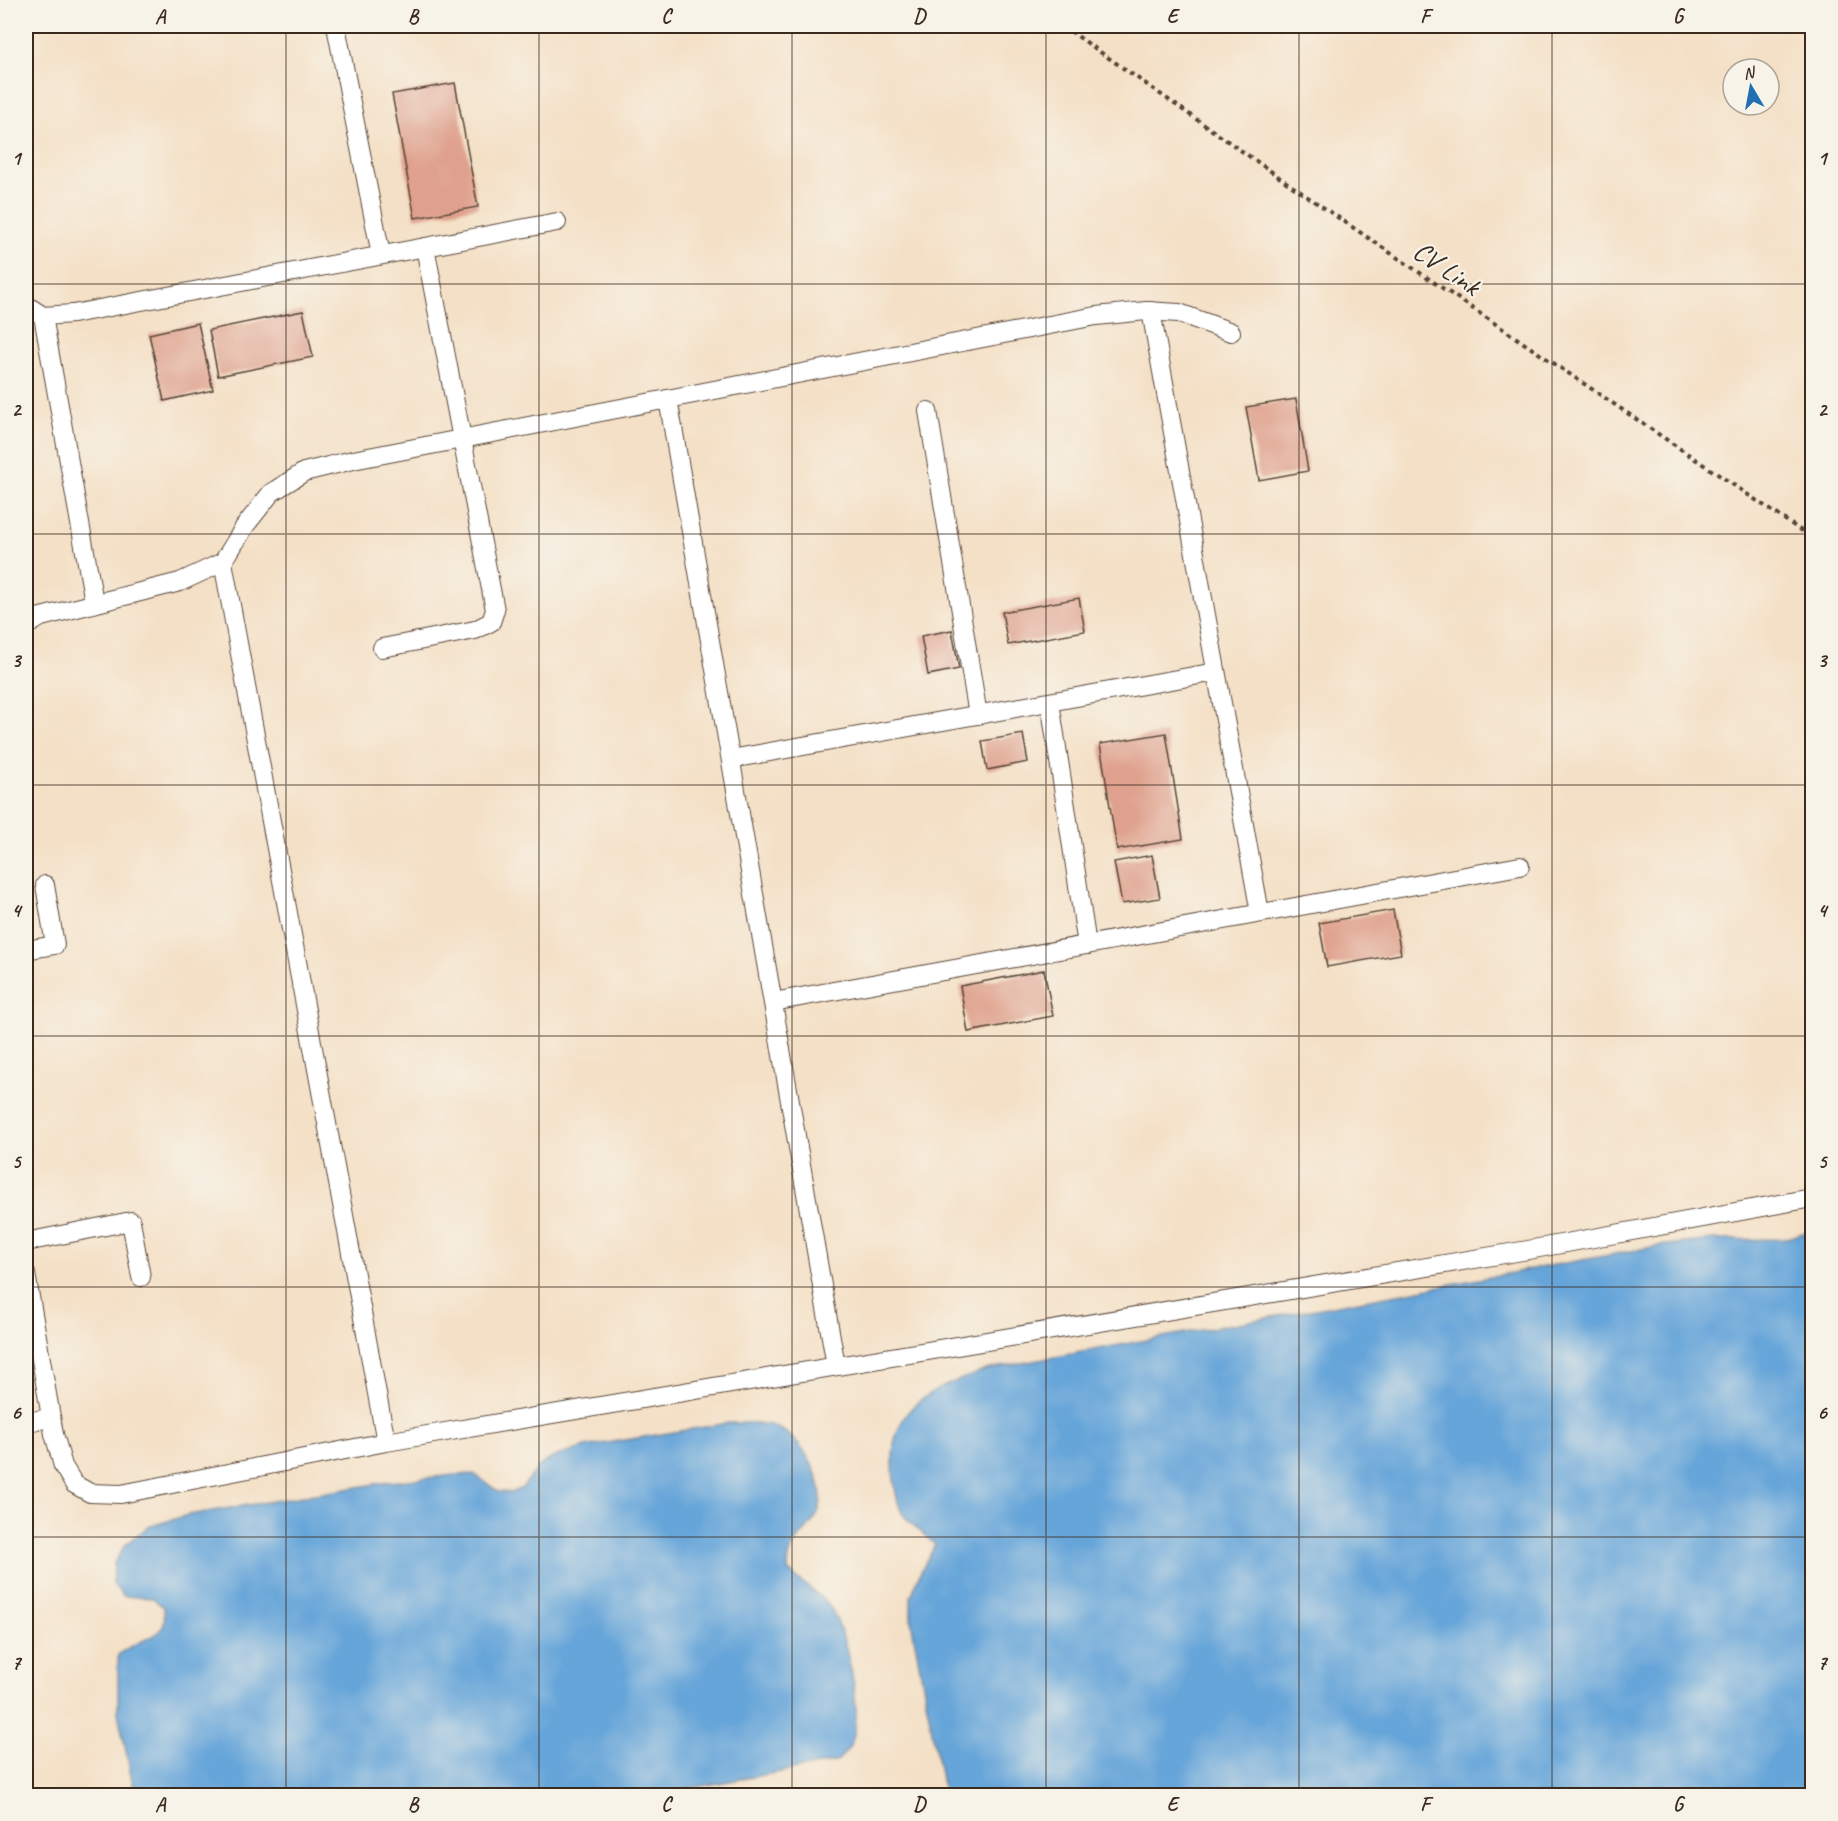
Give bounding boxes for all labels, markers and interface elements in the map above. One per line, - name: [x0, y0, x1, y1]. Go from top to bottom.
- text: A: [155, 4, 167, 29]
- text: B: [408, 4, 420, 29]
- text: C: [661, 4, 673, 29]
- text: D: [913, 4, 927, 29]
- text: E: [1167, 4, 1181, 29]
- text: F: [1420, 4, 1434, 29]
- text: G: [1673, 4, 1686, 29]
- north arrow: [1721, 57, 1781, 117]
- text: N: [1742, 62, 1758, 84]
- text: 1: [12, 146, 23, 171]
- text: 1: [1818, 146, 1829, 171]
- street label: CV Link: [1407, 233, 1489, 304]
- text: 2: [12, 397, 23, 422]
- text: 2: [1818, 397, 1829, 422]
- text: 3: [12, 648, 23, 673]
- text: 3: [1818, 648, 1829, 673]
- text: 4: [12, 898, 24, 923]
- text: 4: [1818, 898, 1830, 923]
- text: 5: [12, 1149, 23, 1174]
- text: 5: [1818, 1149, 1829, 1174]
- text: 6: [11, 1400, 22, 1425]
- text: 6: [1817, 1400, 1828, 1425]
- text: 7: [12, 1650, 23, 1675]
- text: 7: [1818, 1650, 1829, 1675]
- text: A: [155, 1792, 167, 1817]
- text: B: [408, 1792, 420, 1817]
- text: C: [661, 1792, 673, 1817]
- text: D: [913, 1792, 927, 1817]
- text: E: [1167, 1792, 1181, 1817]
- text: F: [1420, 1792, 1434, 1817]
- text: G: [1673, 1792, 1686, 1817]

